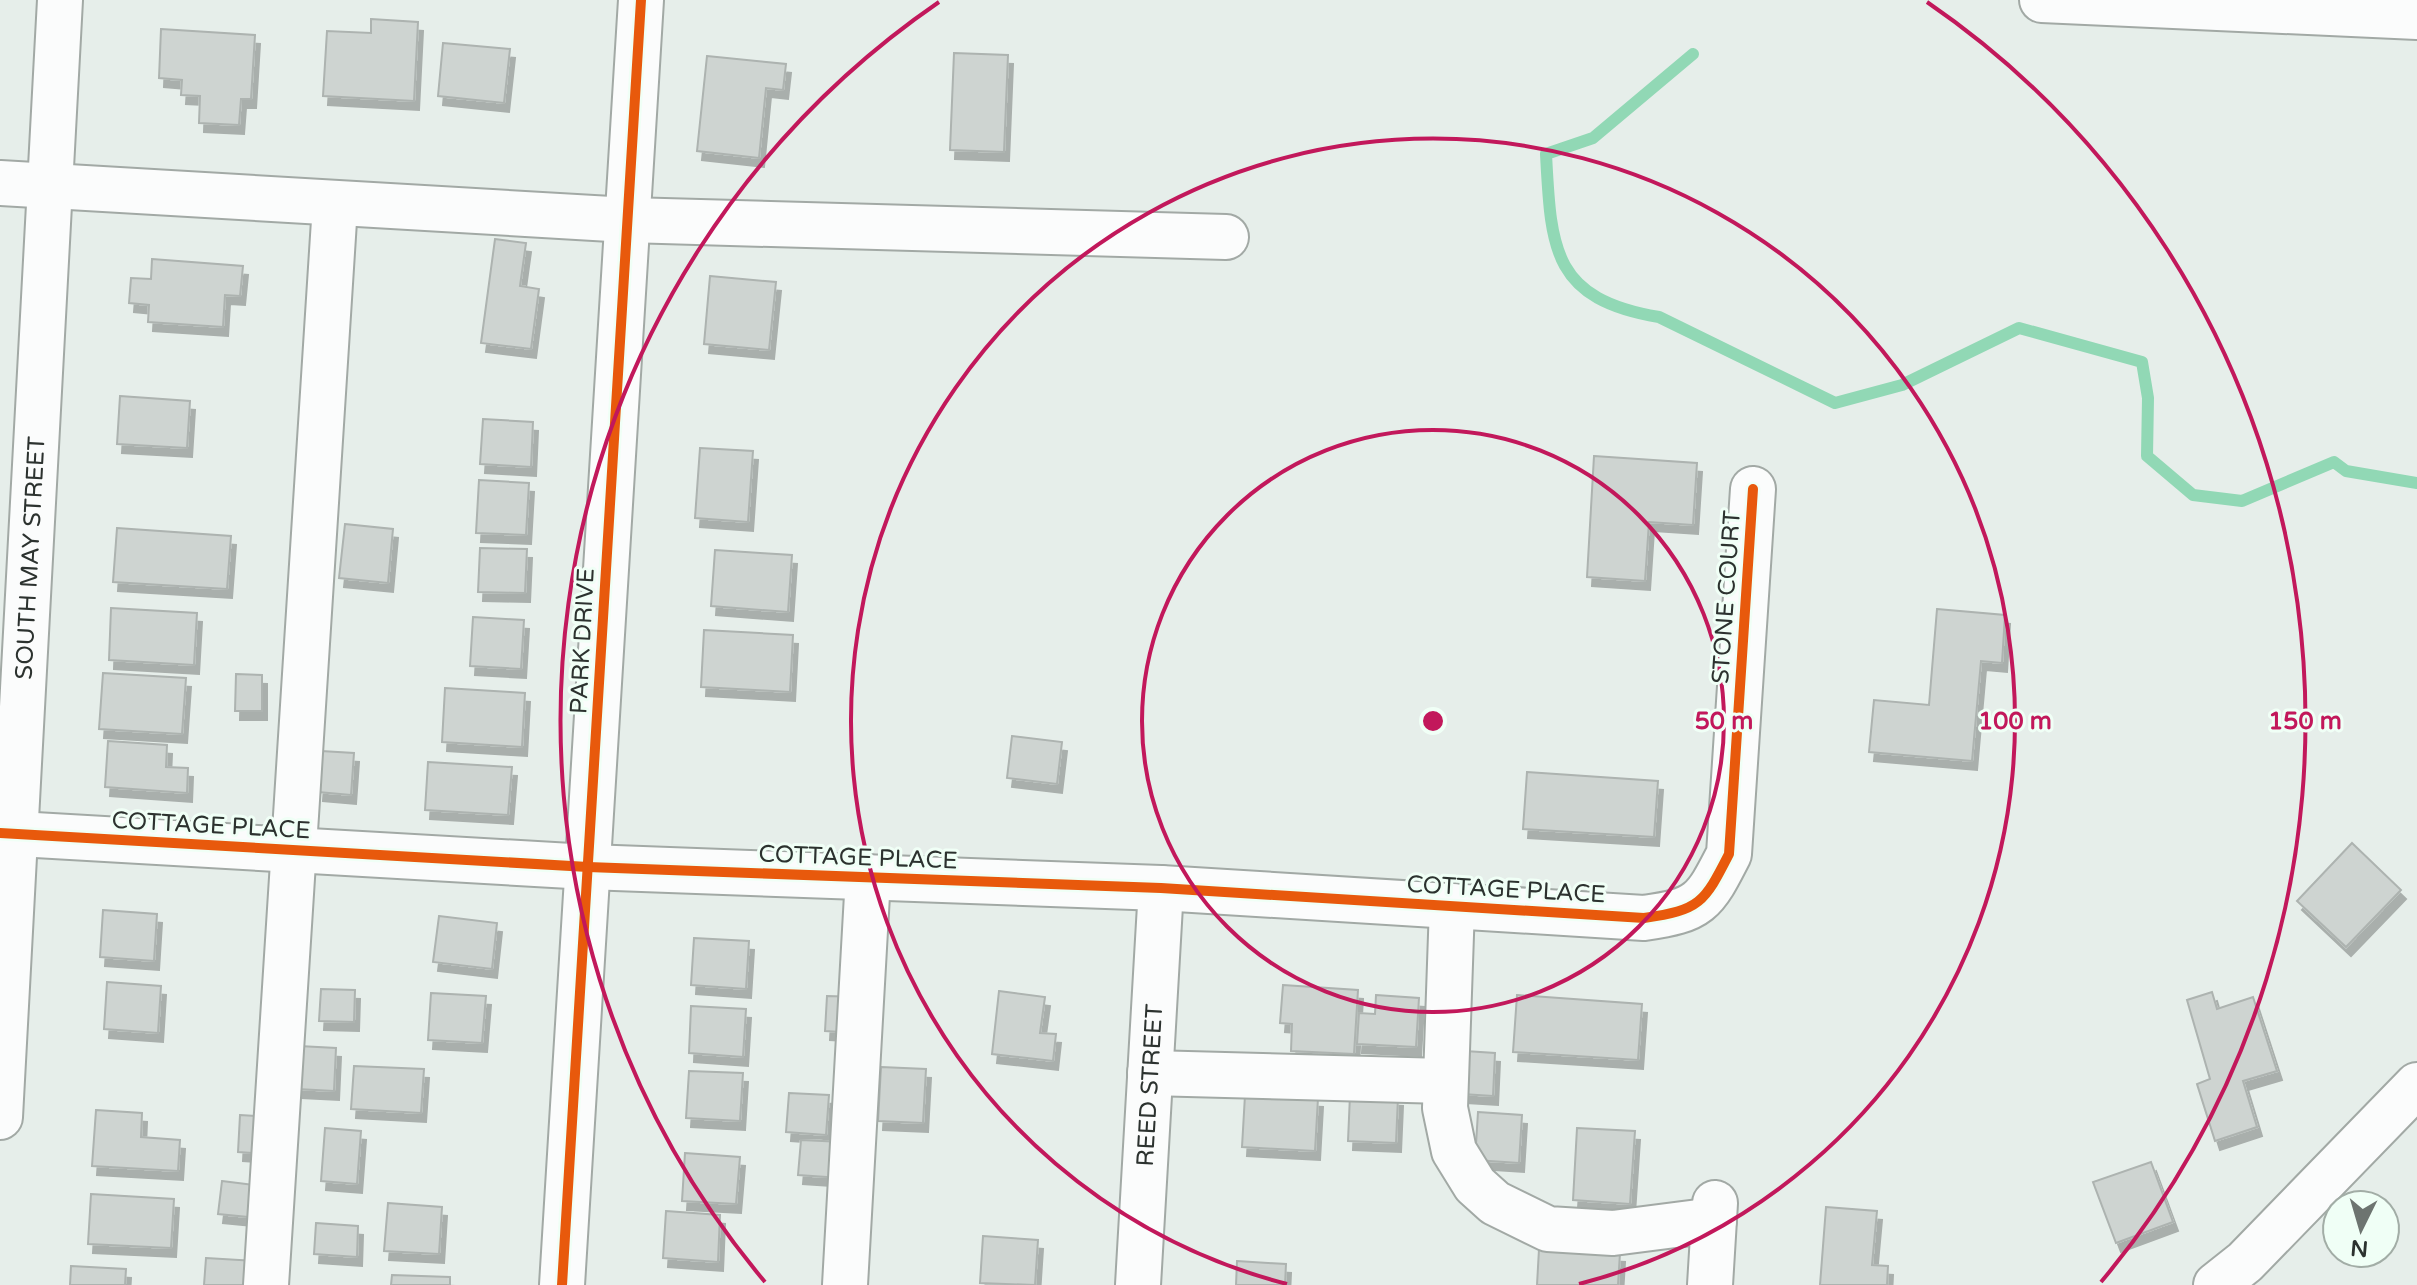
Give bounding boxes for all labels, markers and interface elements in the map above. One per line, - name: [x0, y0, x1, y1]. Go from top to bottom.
- street label: SOUTH MAY STREET: [10, 435, 52, 680]
- street label: STONE COURT: [1706, 509, 1747, 685]
- street label: PARK DRIVE: [564, 567, 601, 715]
- centre of rings: [1419, 707, 1447, 735]
- text: 50 m: [1695, 707, 1753, 736]
- text: 100 m: [1978, 707, 2052, 736]
- text: 150 m: [2268, 707, 2342, 736]
- street label: COTTAGE PLACE: [111, 806, 311, 845]
- street label: COTTAGE PLACE: [758, 840, 958, 875]
- street label: COTTAGE PLACE: [1406, 870, 1606, 909]
- street label: REED STREET: [1131, 1003, 1169, 1168]
- north arrow: [2321, 1189, 2401, 1269]
- text: N: [2349, 1234, 2369, 1262]

